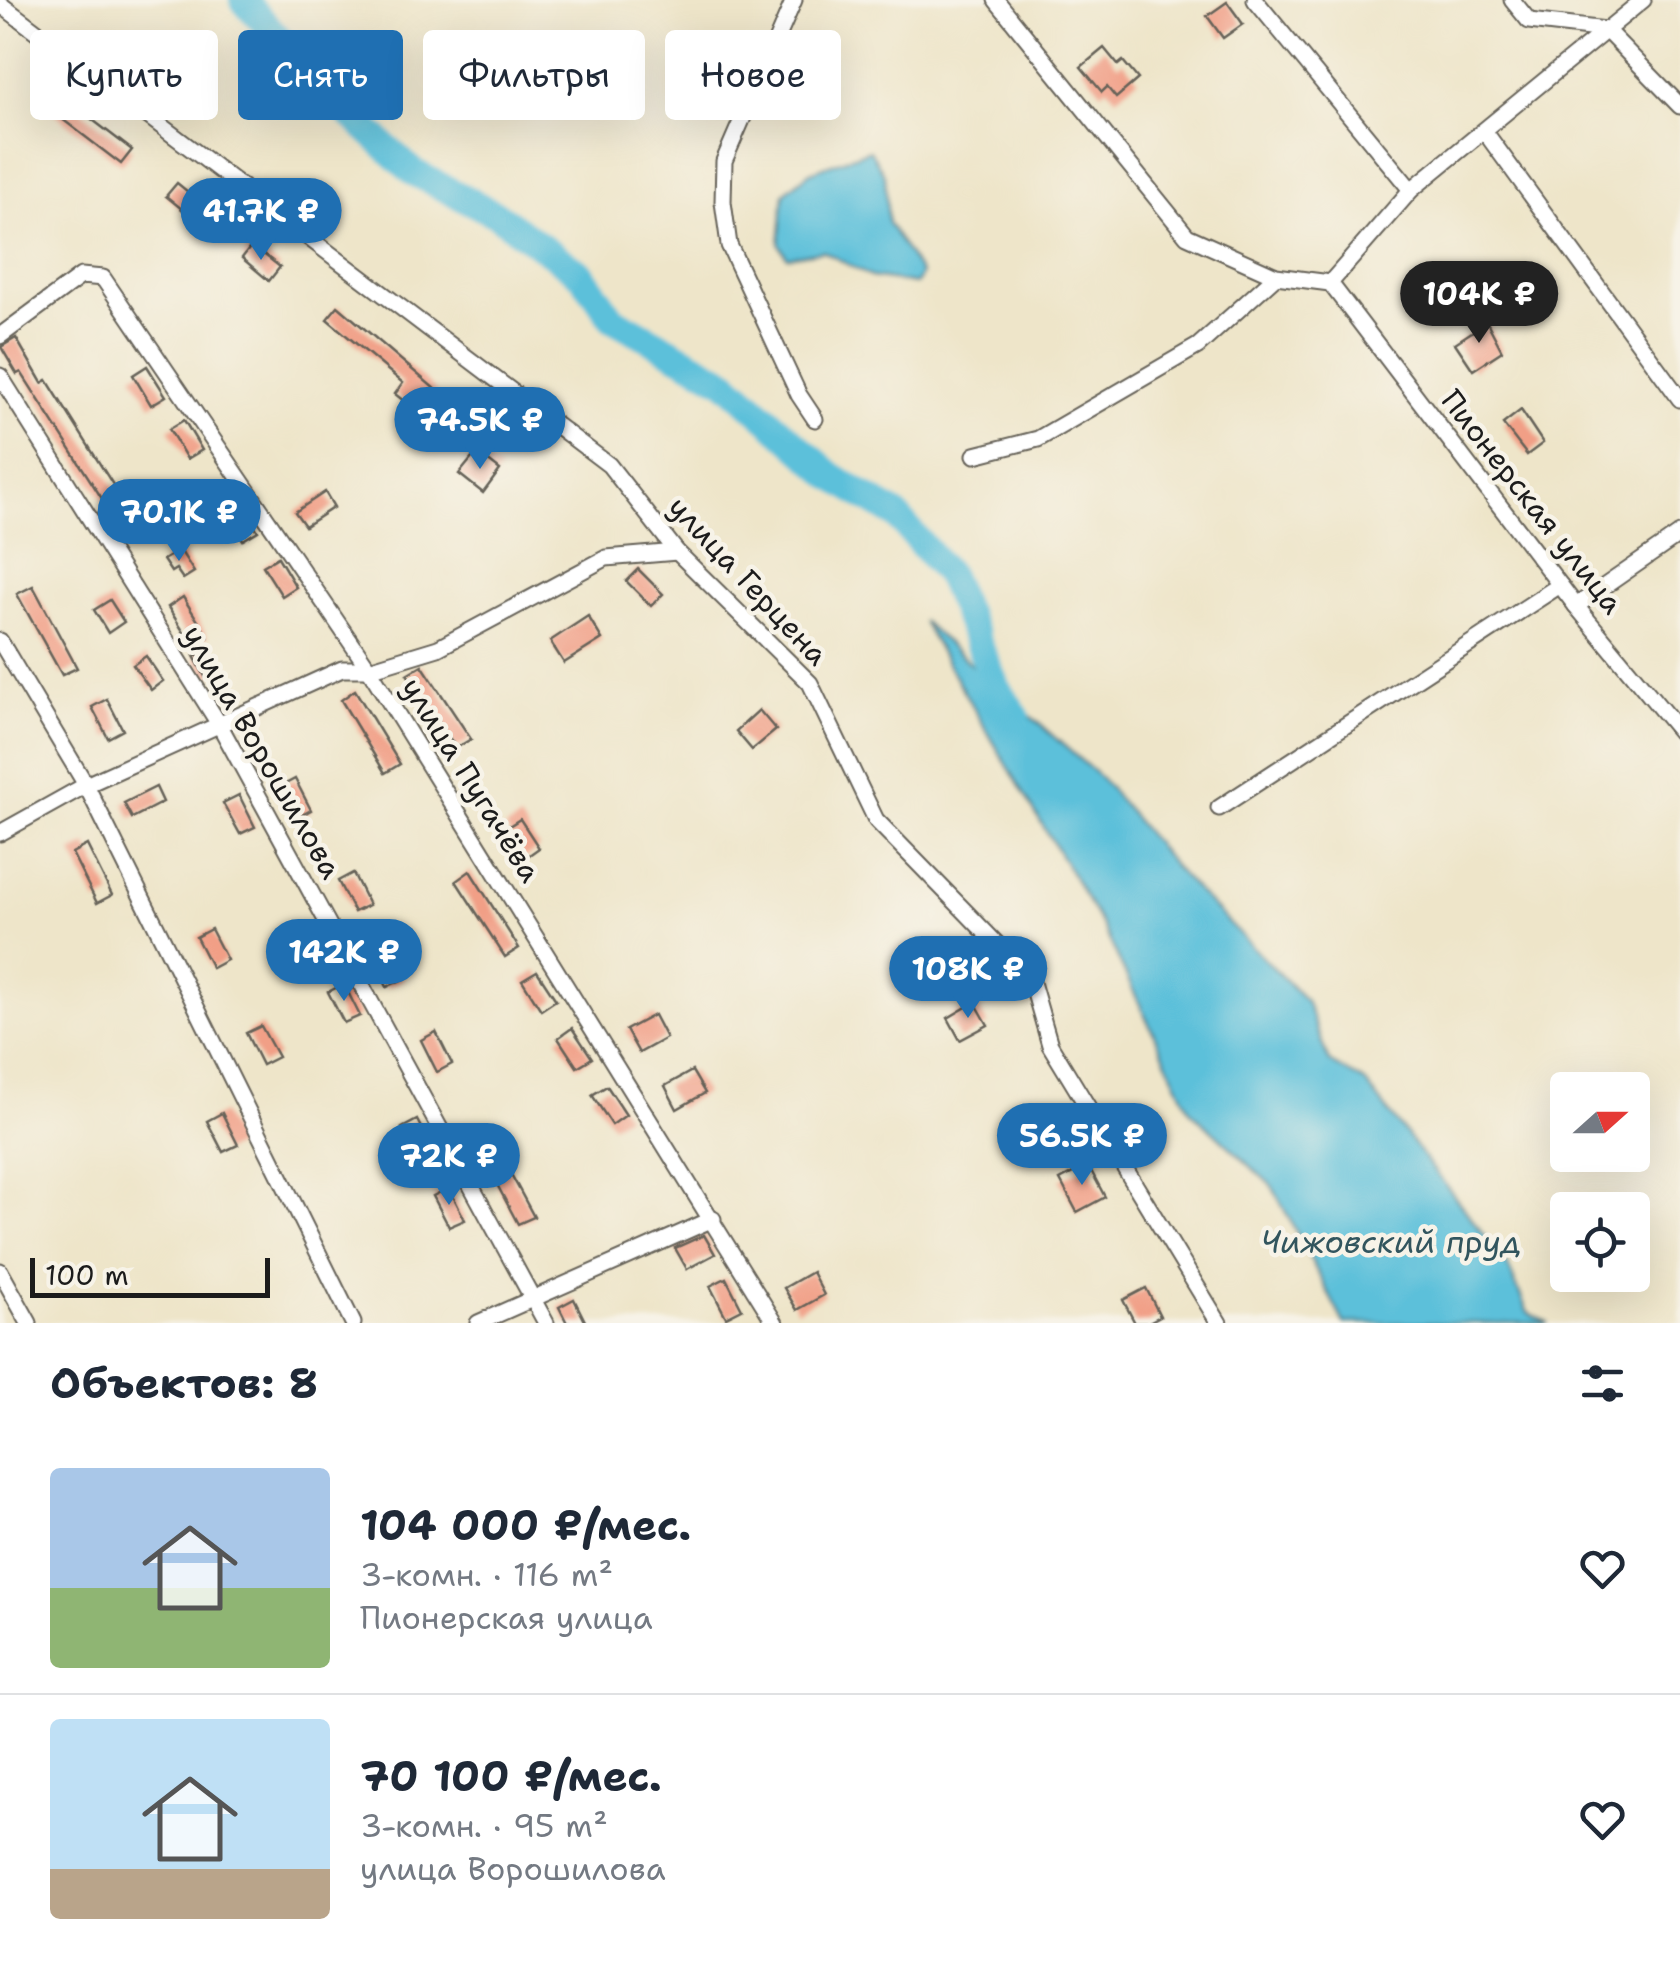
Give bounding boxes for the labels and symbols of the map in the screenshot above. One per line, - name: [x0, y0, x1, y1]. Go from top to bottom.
- pin: 41.7K ₽: [169, 178, 353, 263]
- pin: 104K ₽: [1398, 261, 1560, 346]
- street label: Пионерская улица: [1432, 381, 1633, 623]
- pin: 74.5K ₽: [388, 387, 572, 472]
- pin: 70.1K ₽: [87, 479, 271, 564]
- street label: улица Герцена: [659, 487, 838, 674]
- street label: улица Ворошилова: [173, 617, 352, 886]
- street label: улица Пугачёва: [392, 669, 551, 890]
- pin: 142K ₽: [263, 919, 425, 1004]
- pin: 108K ₽: [887, 936, 1049, 1021]
- north arrow: [1550, 1072, 1650, 1172]
- pin: 56.5K ₽: [990, 1103, 1174, 1188]
- pin: 72K ₽: [379, 1123, 519, 1208]
- water label: Чижовский пруд: [1261, 1220, 1521, 1263]
- scale bar: [30, 1253, 270, 1298]

